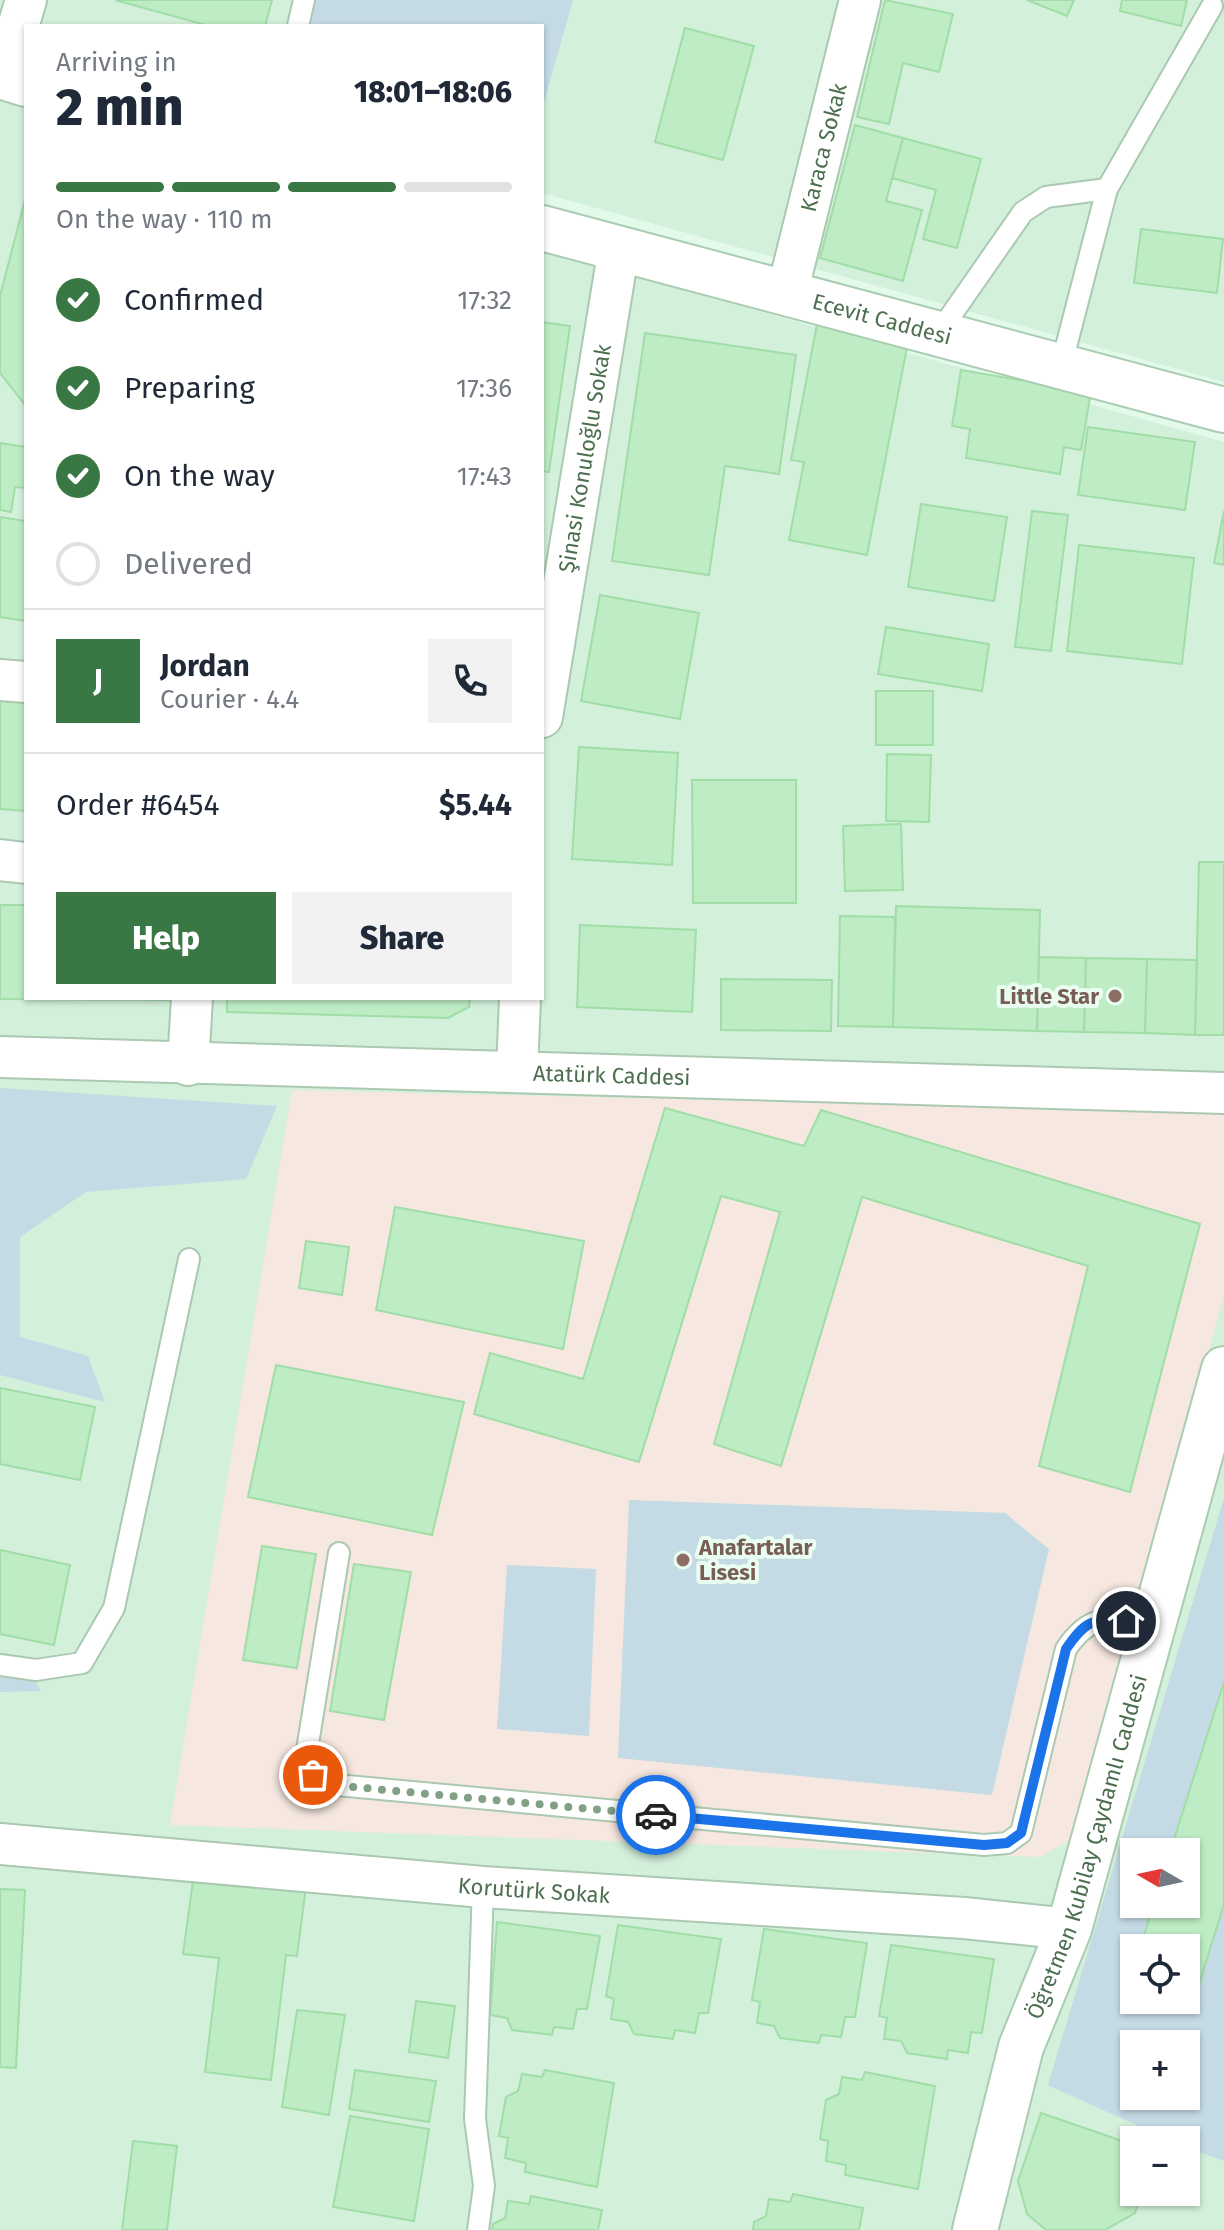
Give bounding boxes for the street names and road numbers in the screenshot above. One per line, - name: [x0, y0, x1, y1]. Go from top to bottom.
- street label: Karaca Sokak: [795, 80, 853, 215]
- street label: Ecevit Caddesi: [809, 288, 955, 351]
- street label: Şinasi Konuloğlu Sokak: [553, 342, 617, 575]
- street label: Atatürk Caddesi: [533, 1060, 691, 1091]
- street label: Öğretmen Kubilay Çaydamlı Caddesi: [1021, 1671, 1153, 2023]
- street label: Korutürk Sokak: [457, 1872, 612, 1909]

